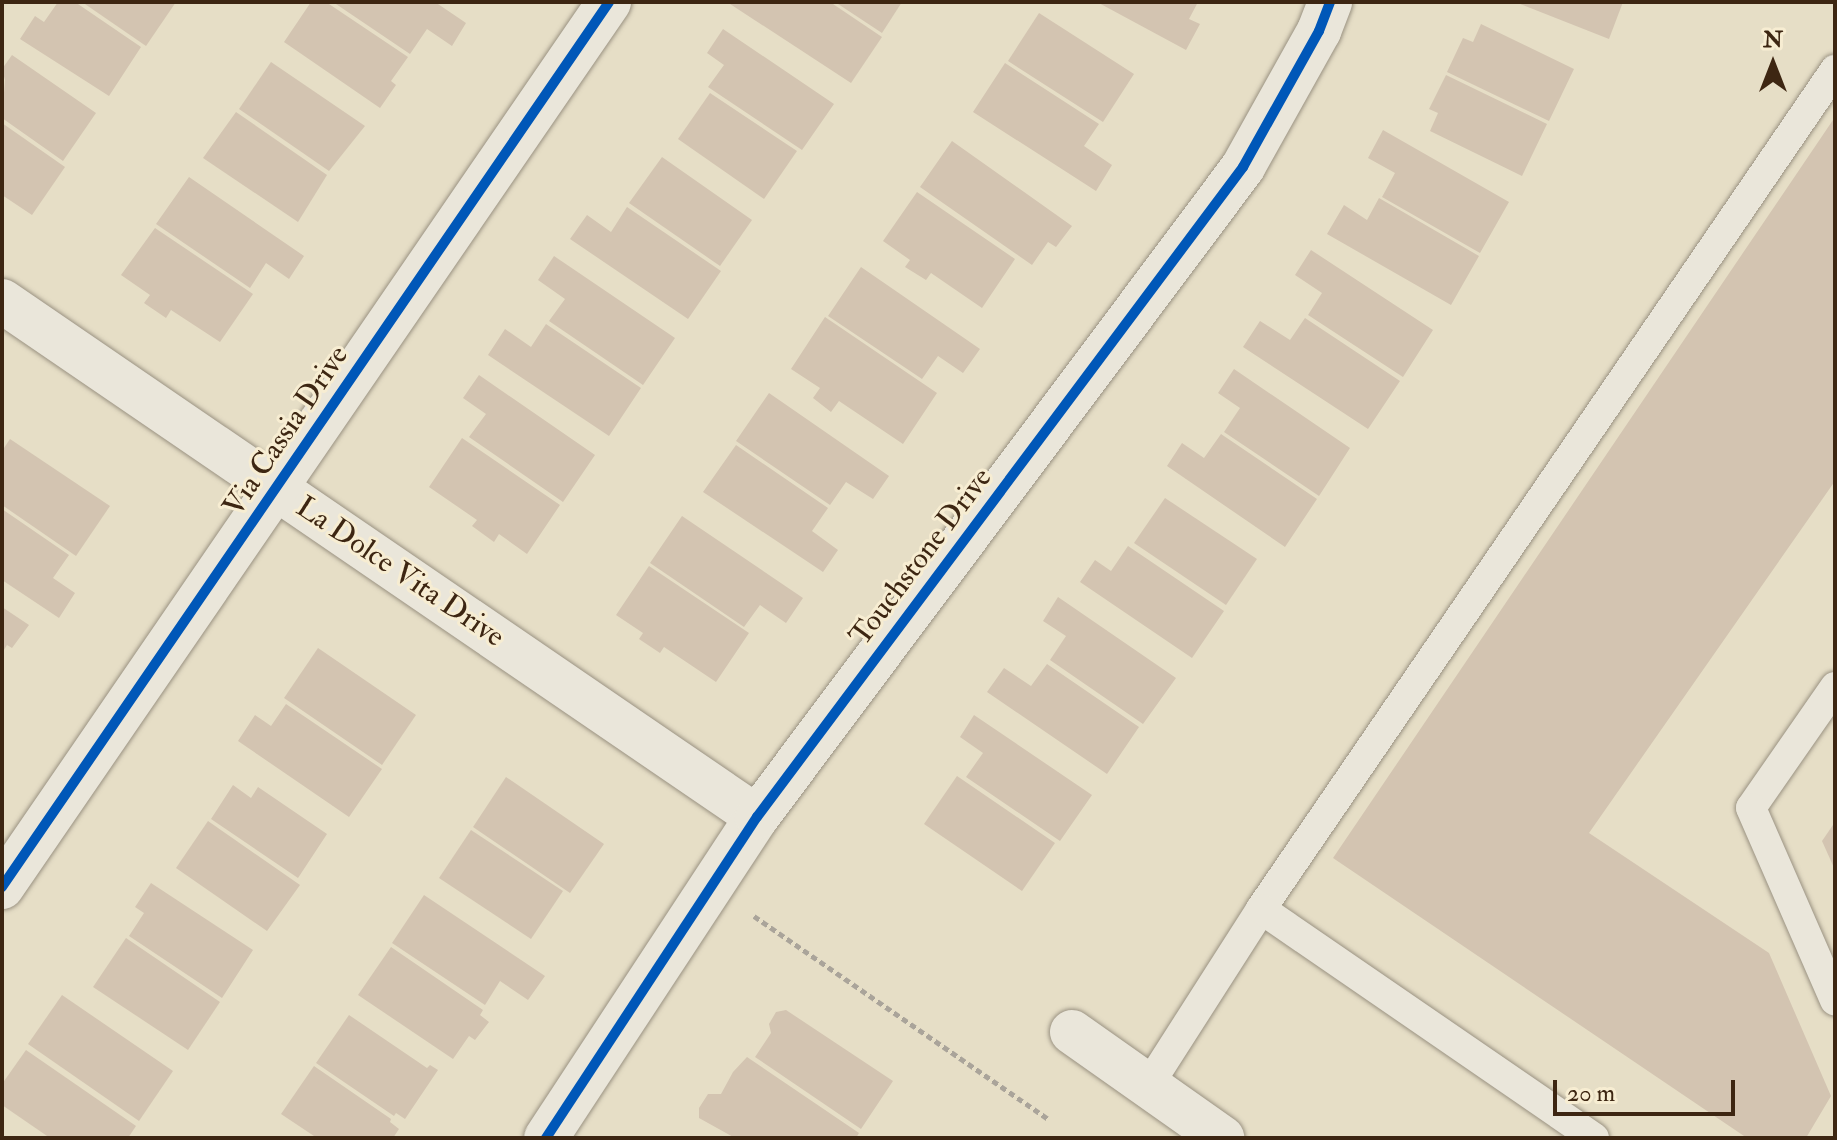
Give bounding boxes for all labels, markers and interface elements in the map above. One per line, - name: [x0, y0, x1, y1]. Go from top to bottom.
- north arrow: [1733, 24, 1813, 104]
- text: N: [1763, 26, 1783, 54]
- street label: Via Cassia Drive: [216, 339, 356, 523]
- street label: Touchstone Drive: [842, 461, 1000, 653]
- street label: La Dolce Vita Drive: [289, 489, 511, 655]
- scale bar: [1557, 1064, 1739, 1114]
- text: 20 m: [1567, 1078, 1615, 1109]

